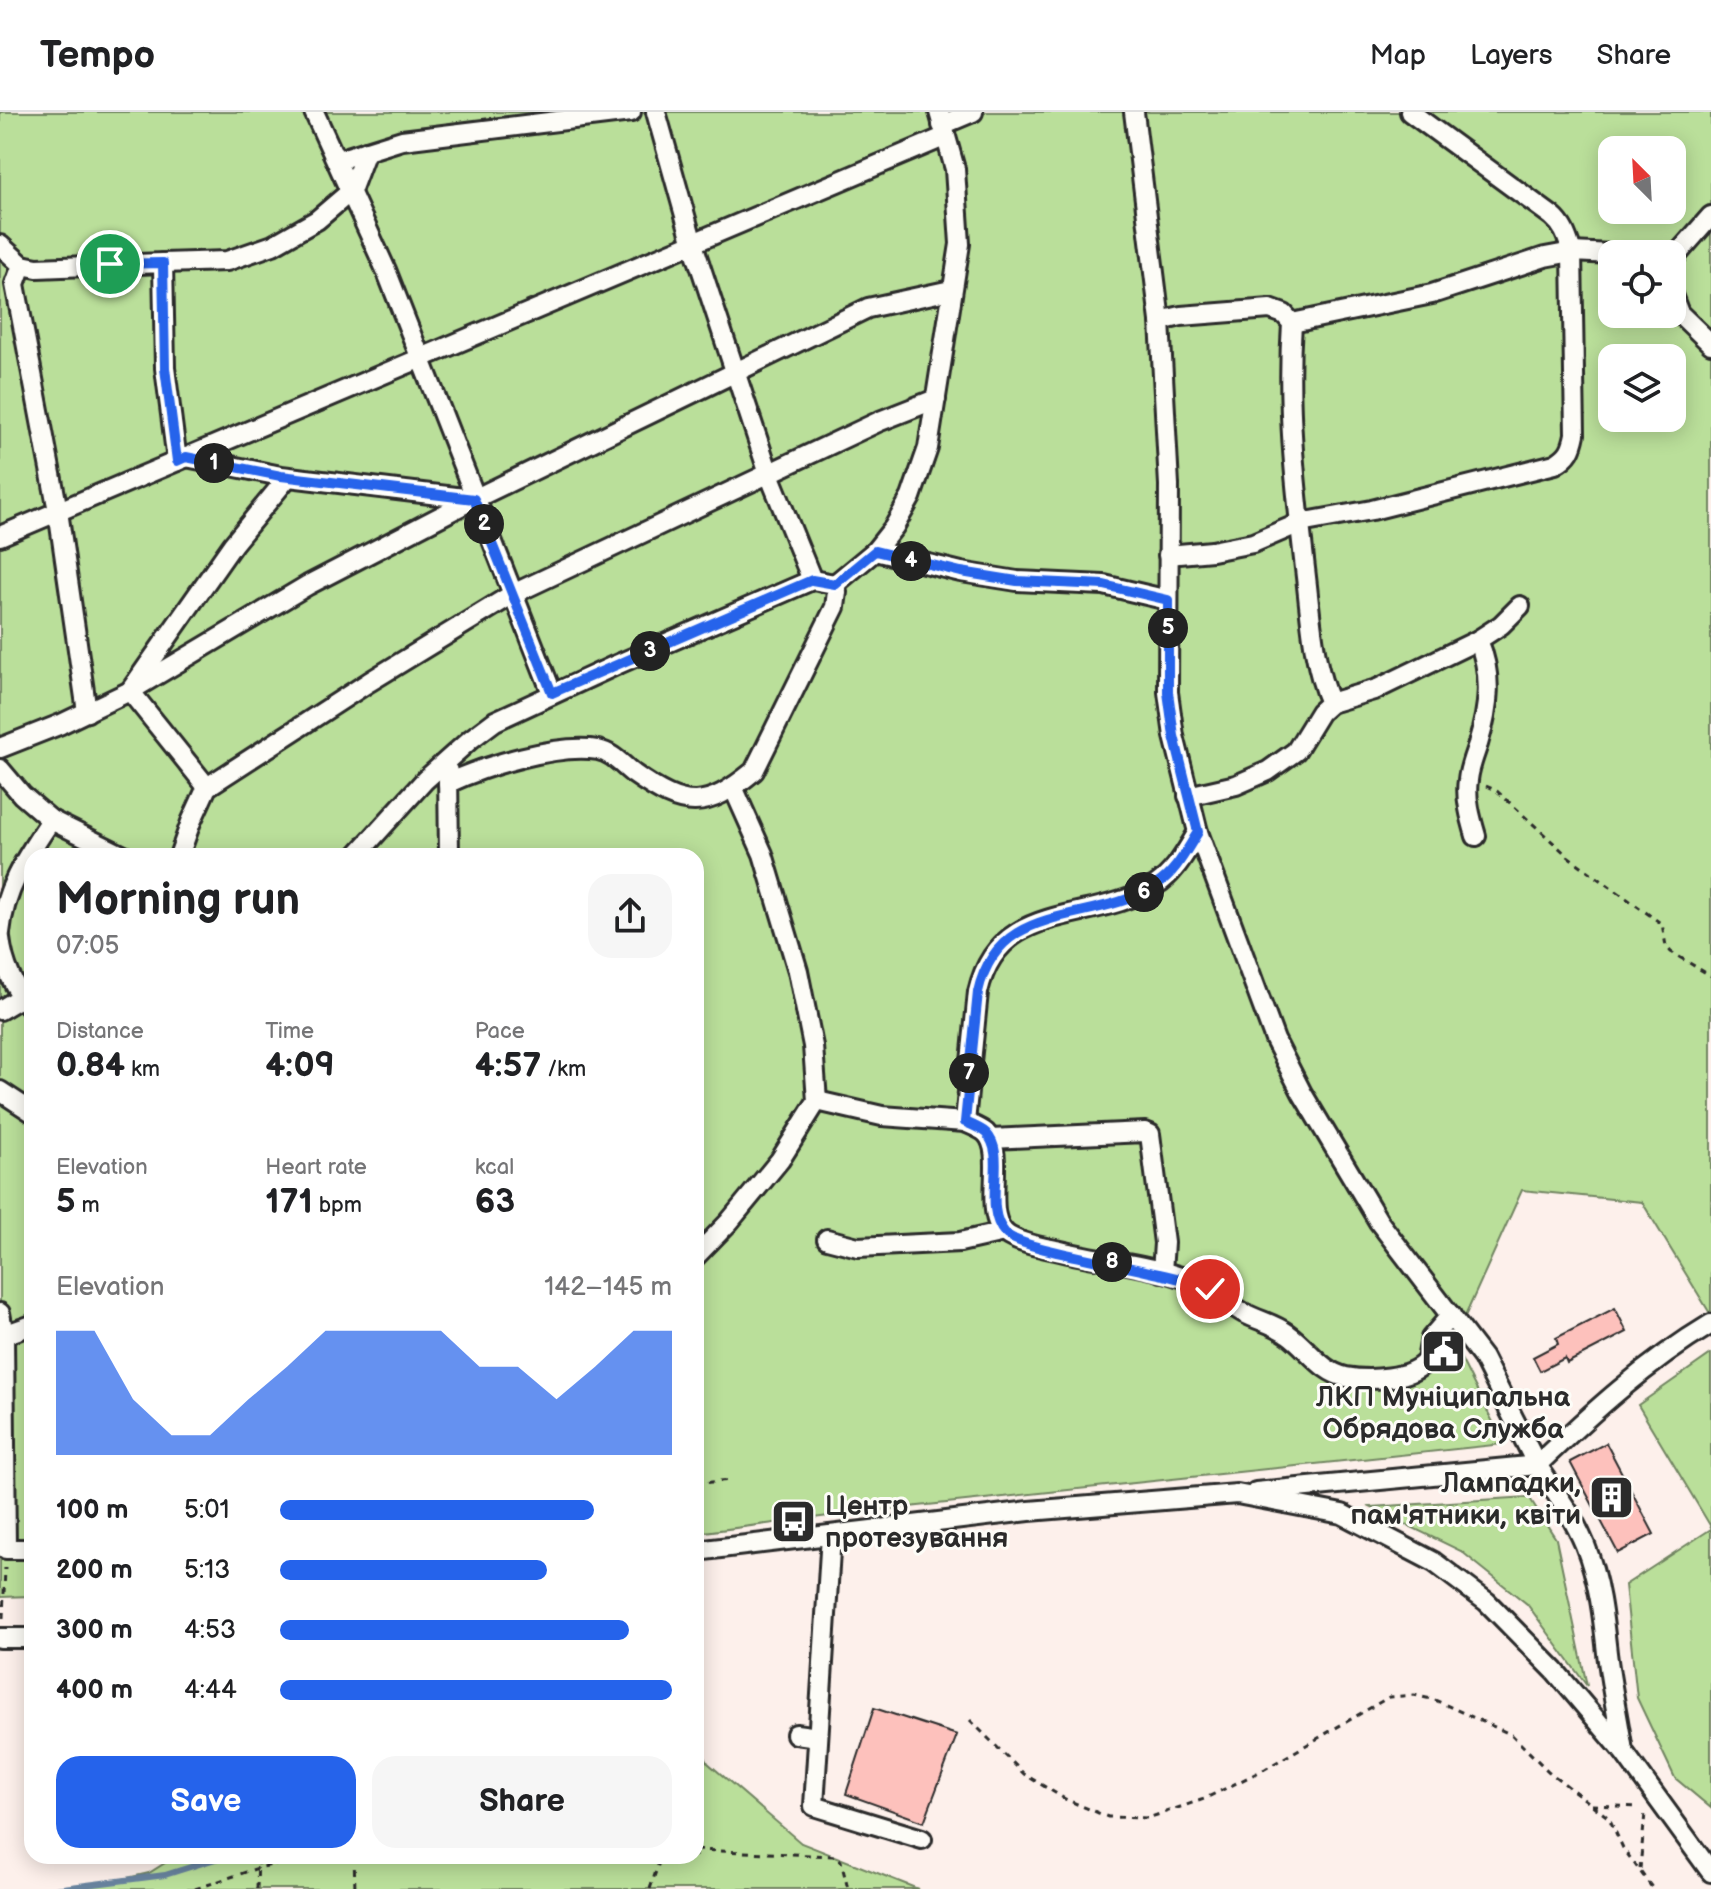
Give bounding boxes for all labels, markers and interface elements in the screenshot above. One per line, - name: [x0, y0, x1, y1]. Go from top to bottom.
- text: Tempo: [40, 33, 155, 78]
- text: Map: [1370, 39, 1426, 72]
- text: Layers: [1470, 39, 1553, 72]
- text: Share: [1597, 39, 1671, 72]
- north arrow: [1598, 136, 1686, 224]
- map controls: [1598, 136, 1686, 432]
- pin: [76, 230, 144, 298]
- button: locate: [1598, 240, 1686, 328]
- icon: arrive: [88, 242, 132, 286]
- button: layers: [1598, 344, 1686, 432]
- pin: 1: [194, 443, 234, 483]
- text: 1: [209, 449, 219, 476]
- pin: 2: [464, 504, 504, 544]
- text: 2: [477, 510, 491, 537]
- pin: 4: [891, 541, 931, 581]
- text: 4: [905, 547, 917, 574]
- pin: 5: [1148, 608, 1188, 648]
- text: 5: [1162, 614, 1174, 641]
- pin: 3: [630, 631, 670, 671]
- text: 3: [644, 637, 656, 664]
- pin: 6: [1124, 872, 1164, 912]
- text: Morning run: [56, 874, 300, 927]
- button: share: [588, 874, 672, 958]
- text: 6: [1137, 878, 1151, 905]
- text: 07:05: [56, 931, 120, 962]
- text: Distance: [56, 1018, 144, 1045]
- text: Time: [265, 1018, 314, 1045]
- text: Pace: [475, 1018, 525, 1045]
- text: 0.84: [56, 1045, 125, 1086]
- text: 4:09: [265, 1045, 335, 1086]
- text: 4:57: [475, 1045, 541, 1086]
- pin: 7: [949, 1053, 989, 1093]
- text: km: [125, 1056, 160, 1083]
- text: /km: [541, 1056, 586, 1083]
- text: 7: [963, 1059, 975, 1086]
- text: Elevation: [56, 1154, 148, 1181]
- text: Heart rate: [265, 1154, 367, 1181]
- text: kcal: [475, 1154, 514, 1181]
- text: 5: [56, 1181, 76, 1222]
- text: 171: [265, 1181, 313, 1222]
- text: 63: [475, 1181, 515, 1222]
- text: m: [76, 1192, 100, 1219]
- text: bpm: [313, 1192, 362, 1219]
- pin: 8: [1092, 1242, 1132, 1282]
- text: 8: [1105, 1248, 1119, 1275]
- pin: [1176, 1255, 1244, 1323]
- icon: check: [1188, 1267, 1232, 1311]
- text: Elevation: [56, 1272, 164, 1303]
- text: 142–145 m: [544, 1272, 672, 1303]
- public building icon: ЛКП Муніципальна Обрядова Служба: [1419, 1328, 1467, 1376]
- place label: ЛКП Муніципальна Обрядова Служба: [1315, 1381, 1571, 1446]
- place label: Лампадки, пам'ятники, квіти: [1351, 1467, 1581, 1532]
- building icon: Лампадки, пам'ятники, квіти: [1588, 1474, 1636, 1522]
- place label: Центр протезування: [825, 1490, 1009, 1555]
- text: 100 m: [56, 1495, 129, 1526]
- text: 5:01: [184, 1495, 230, 1526]
- bus stop icon: Центр протезування: [770, 1497, 818, 1545]
- text: 200 m: [56, 1555, 133, 1586]
- text: 5:13: [184, 1555, 230, 1586]
- text: 300 m: [56, 1615, 133, 1646]
- text: 4:53: [184, 1615, 236, 1646]
- text: 400 m: [56, 1675, 133, 1706]
- text: 4:44: [184, 1675, 237, 1706]
- button: Save: [56, 1756, 356, 1848]
- button: Share: [372, 1756, 672, 1848]

